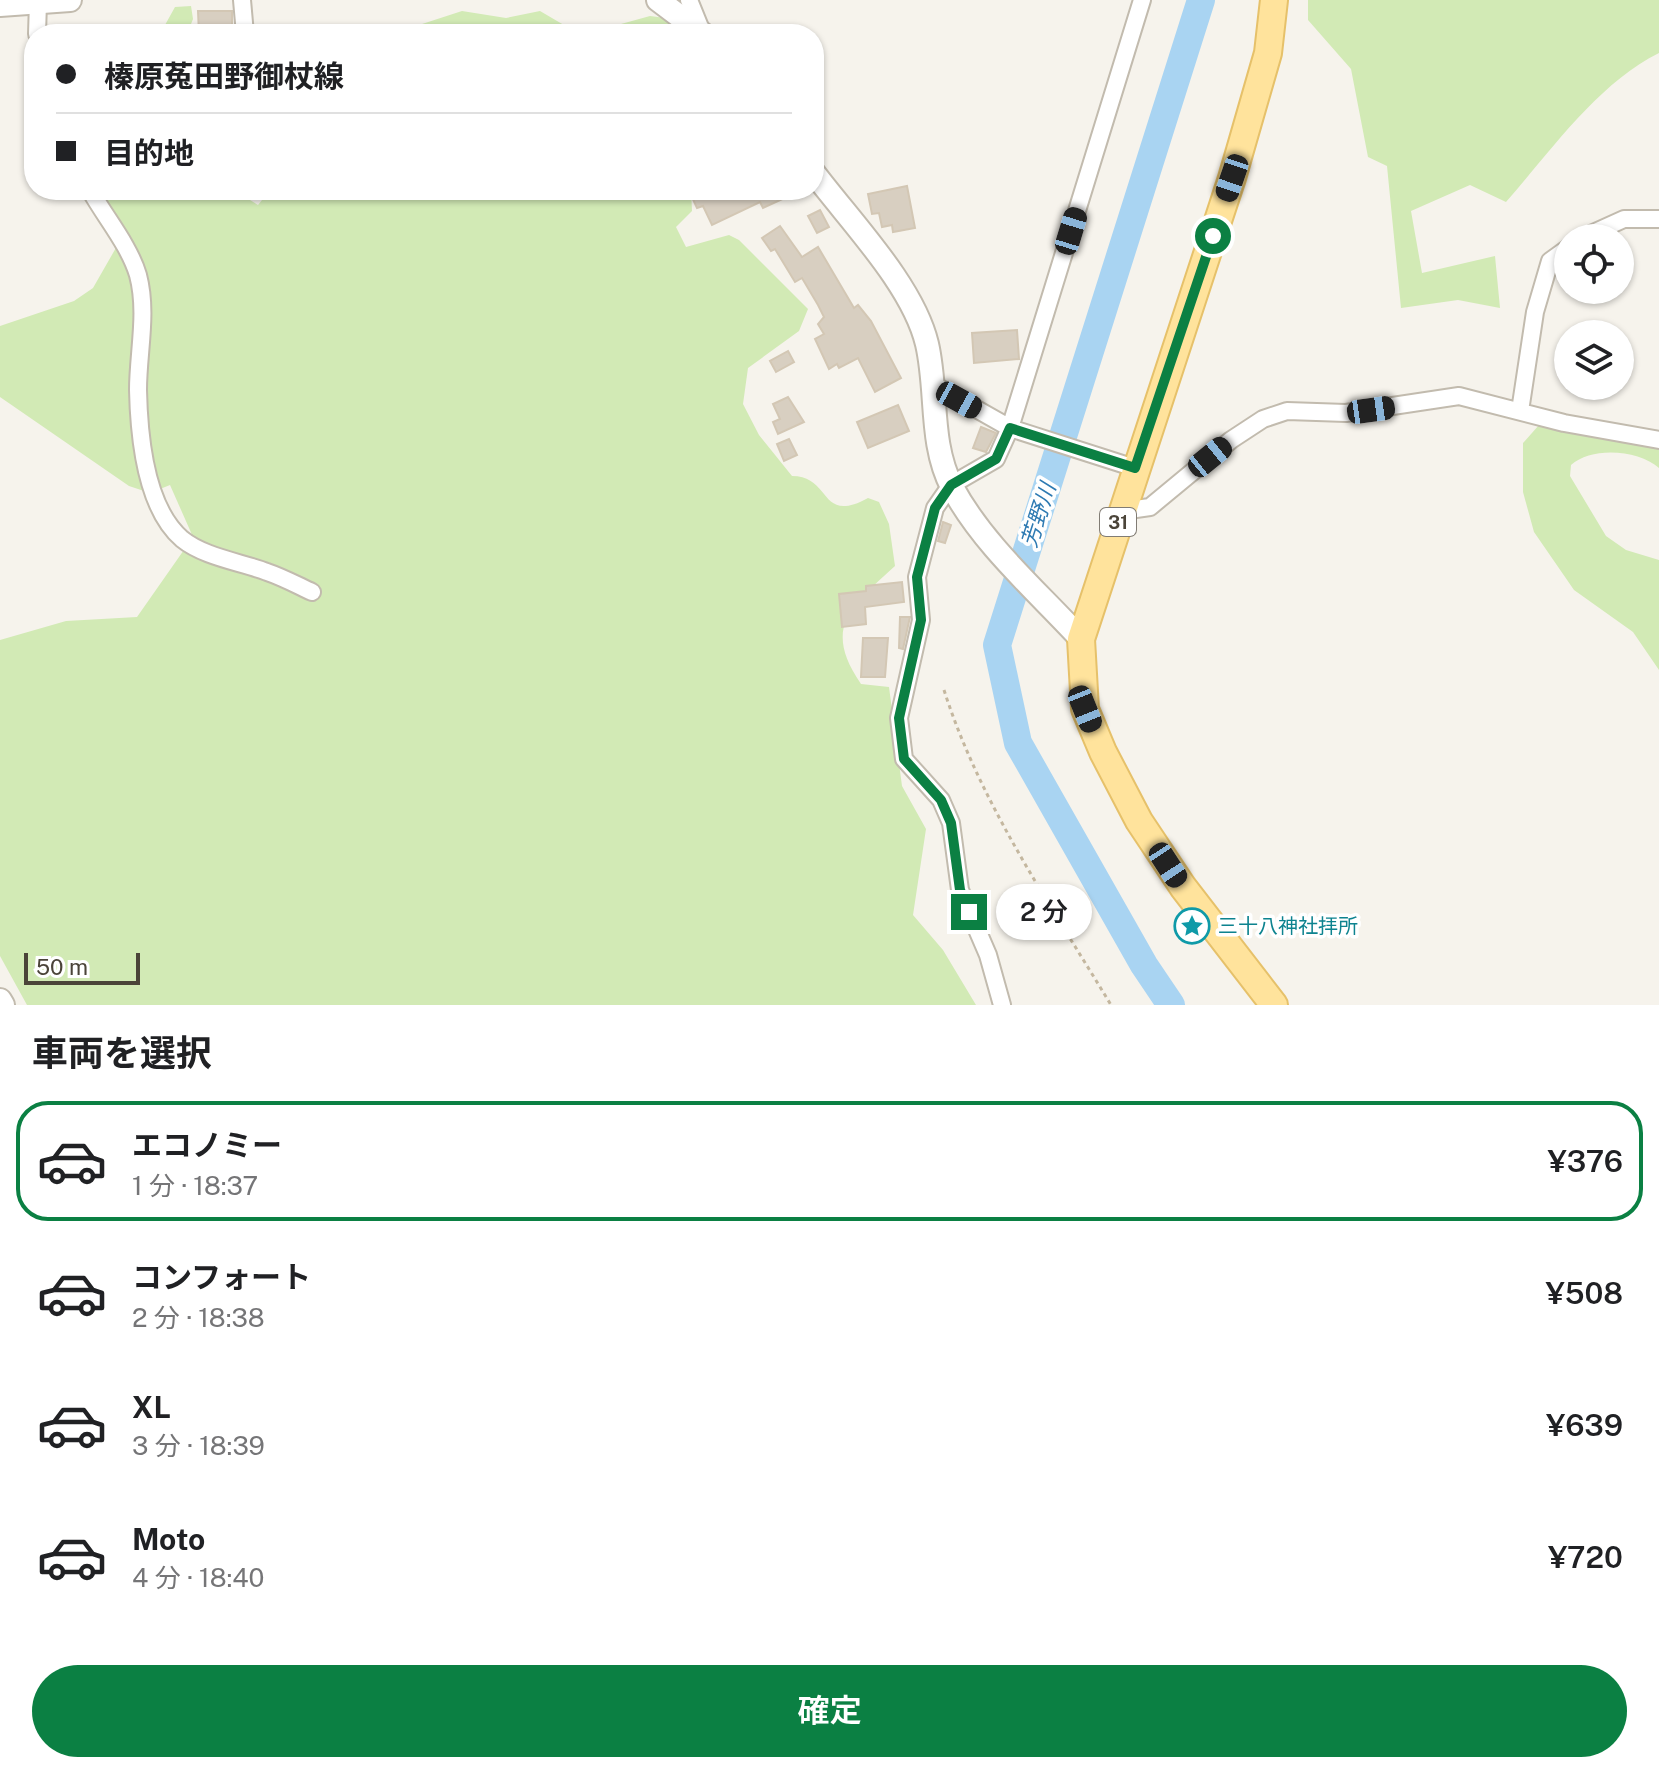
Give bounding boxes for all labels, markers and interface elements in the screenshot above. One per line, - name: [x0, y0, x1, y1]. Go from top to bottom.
- text: 榛原菟田野御杖線: [104, 58, 344, 94]
- text: 目的地: [104, 135, 194, 171]
- car: [1213, 151, 1251, 205]
- car: [1053, 205, 1089, 257]
- route start: [1195, 218, 1231, 254]
- map controls: [1554, 224, 1634, 400]
- button: locate: [1554, 224, 1634, 304]
- button: layers: [1554, 320, 1634, 400]
- car: [932, 378, 986, 422]
- car: [1346, 395, 1396, 425]
- car: [1184, 433, 1236, 481]
- water label: 芳野川: [1015, 478, 1061, 550]
- road number: 31: [1100, 508, 1136, 536]
- car: [1065, 682, 1105, 736]
- car: [1145, 838, 1191, 892]
- callout: 2 分: [997, 884, 1093, 940]
- route end: [951, 894, 987, 930]
- text: 2 分: [1020, 896, 1068, 927]
- place icon: 三十八神社拝所: [1173, 907, 1211, 945]
- place label: 三十八神社拝所: [1218, 914, 1358, 938]
- scale bar: [24, 949, 140, 985]
- text: 50 m: [36, 954, 88, 980]
- text: 車両を選択: [32, 1032, 212, 1074]
- icon: car: [36, 1125, 108, 1197]
- text: エコノミー: [132, 1127, 282, 1163]
- text: ¥376: [1548, 1143, 1623, 1179]
- text: 1 分 · 18:37: [132, 1170, 258, 1201]
- icon: car: [36, 1257, 108, 1329]
- text: コンフォート: [132, 1259, 311, 1295]
- text: ¥508: [1546, 1275, 1623, 1311]
- text: 2 分 · 18:38: [132, 1302, 265, 1333]
- icon: car: [36, 1389, 108, 1461]
- text: XL: [132, 1389, 171, 1425]
- text: ¥639: [1546, 1407, 1623, 1443]
- text: 3 分 · 18:39: [132, 1430, 265, 1461]
- icon: car: [36, 1521, 108, 1593]
- text: Moto: [132, 1521, 205, 1557]
- text: ¥720: [1548, 1539, 1623, 1575]
- text: 4 分 · 18:40: [132, 1562, 264, 1593]
- button: 確定: [32, 1665, 1627, 1757]

